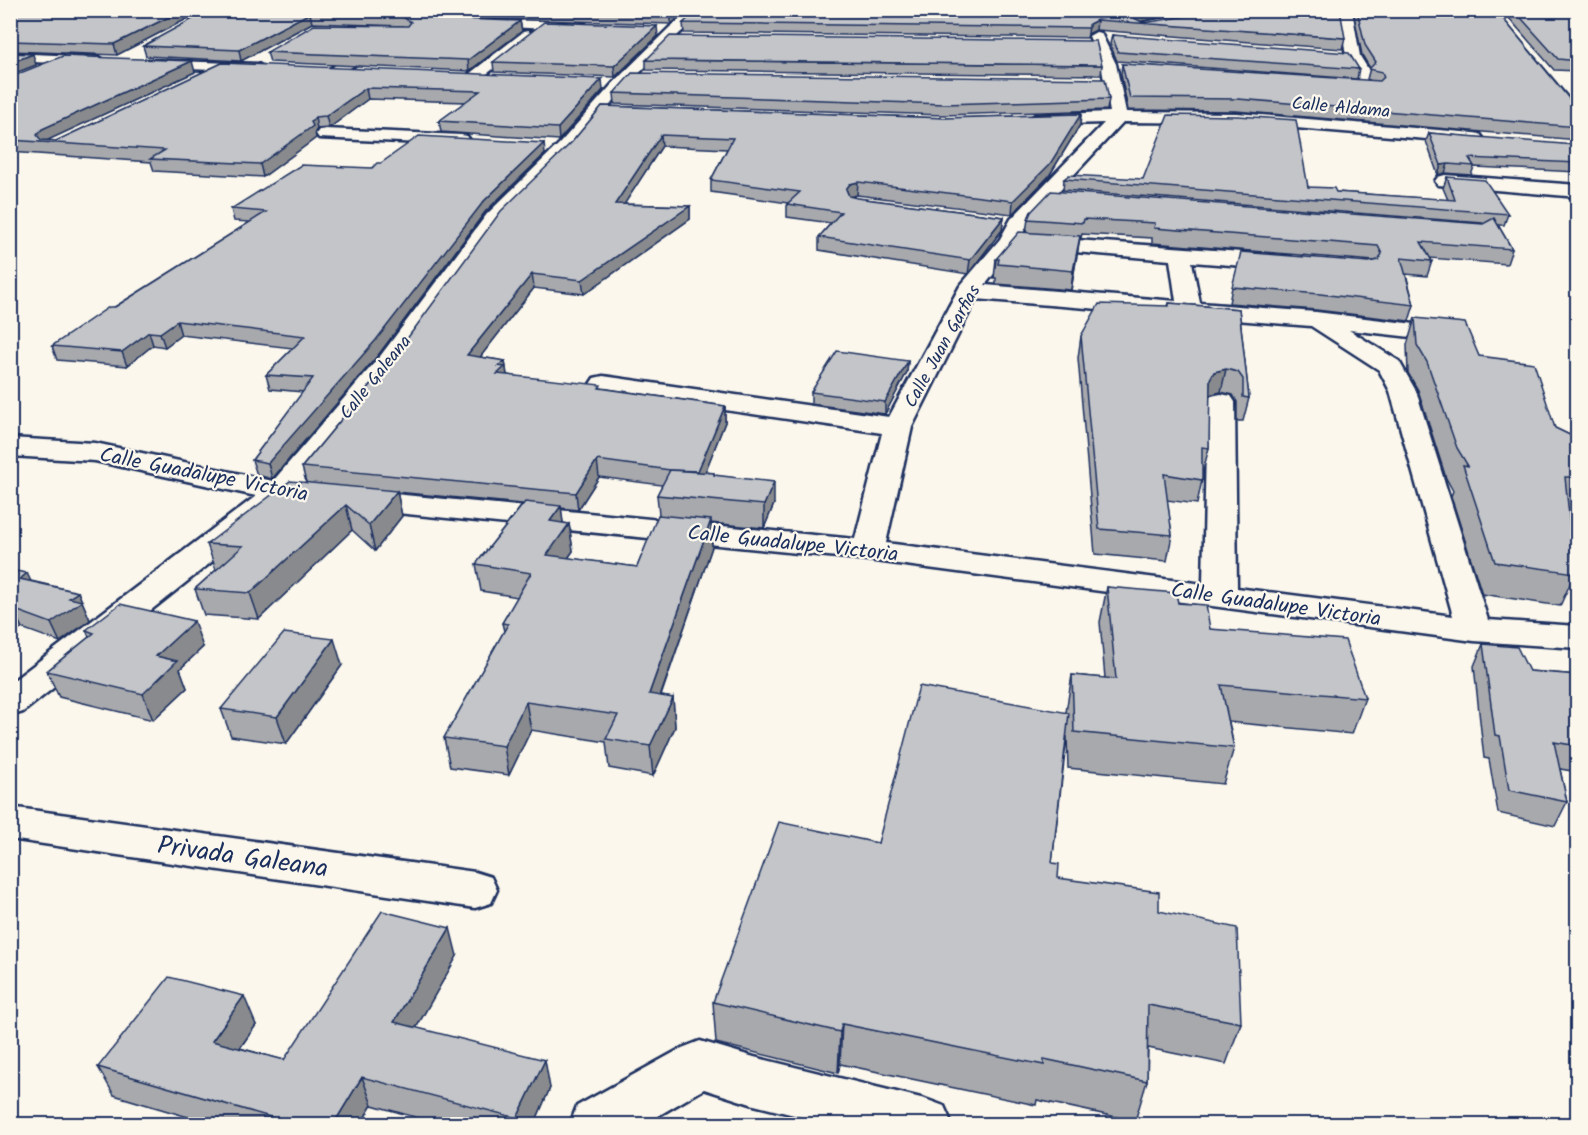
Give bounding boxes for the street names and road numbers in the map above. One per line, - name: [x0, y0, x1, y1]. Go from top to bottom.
- street label: Calle Aldama: [1290, 90, 1391, 127]
- street label: Calle Juan Garfias: [897, 280, 989, 414]
- street label: Calle Galeana: [333, 329, 419, 427]
- street label: Calle Guadalupe Victoria: [97, 439, 311, 512]
- street label: Calle Guadalupe Victoria: [686, 517, 900, 572]
- street label: Calle Guadalupe Victoria: [1169, 574, 1383, 637]
- street label: Privada Galeana: [155, 825, 331, 891]

